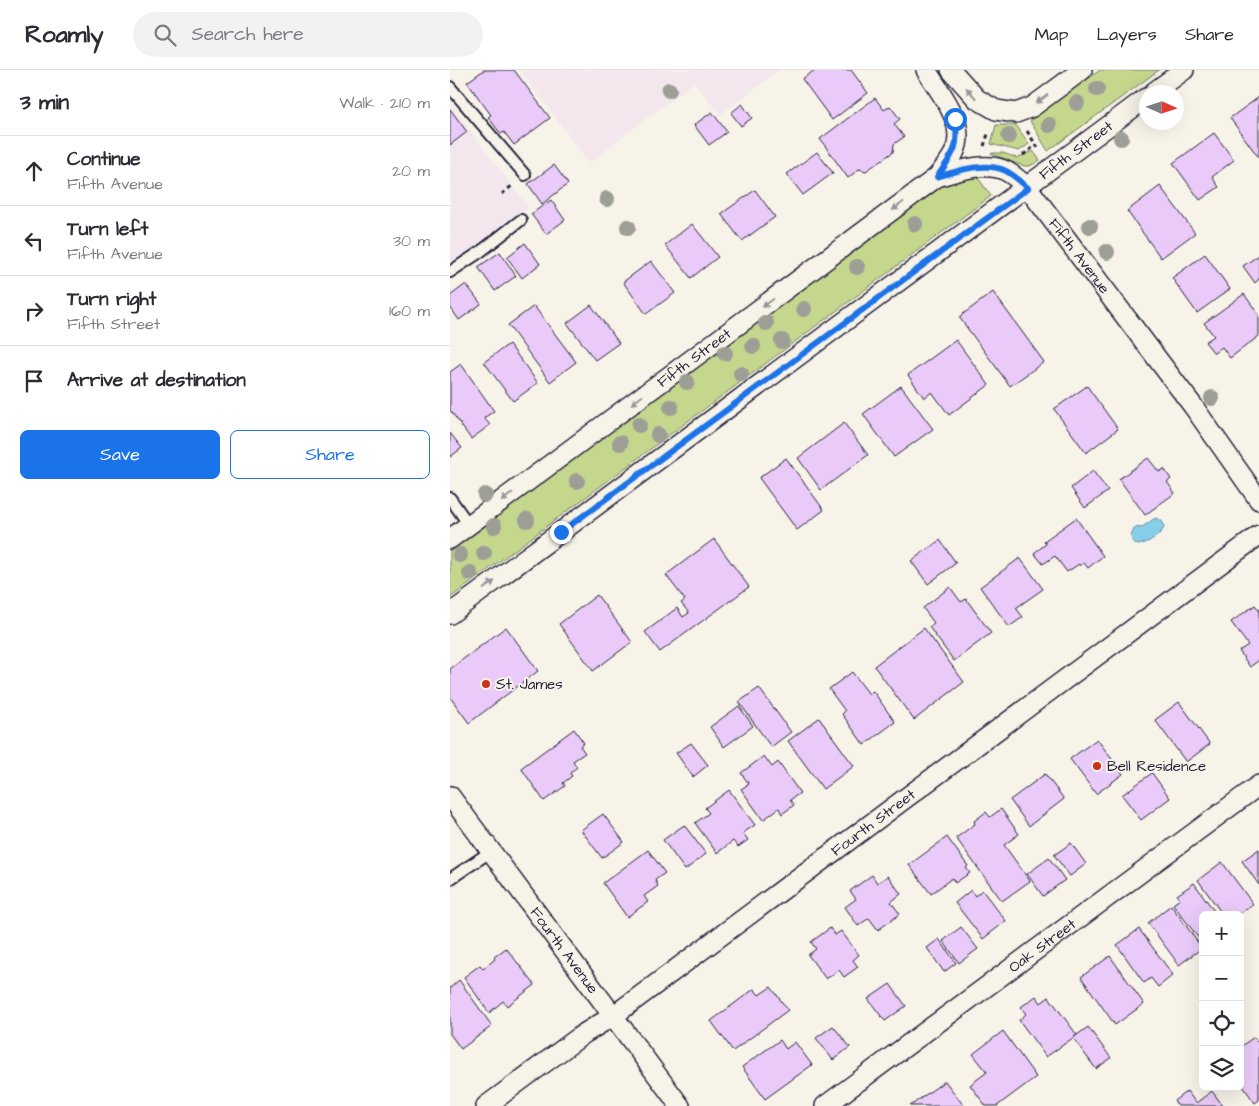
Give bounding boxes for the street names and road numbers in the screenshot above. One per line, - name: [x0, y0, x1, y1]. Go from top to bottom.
- street label: Fifth Street: [1034, 116, 1117, 185]
- street label: Fifth Avenue: [1044, 214, 1115, 298]
- street label: Fifth Street: [653, 323, 735, 392]
- street label: Fourth Street: [826, 784, 920, 861]
- street label: Fourth Avenue: [525, 903, 604, 998]
- street label: Oak Street: [1004, 913, 1080, 977]

